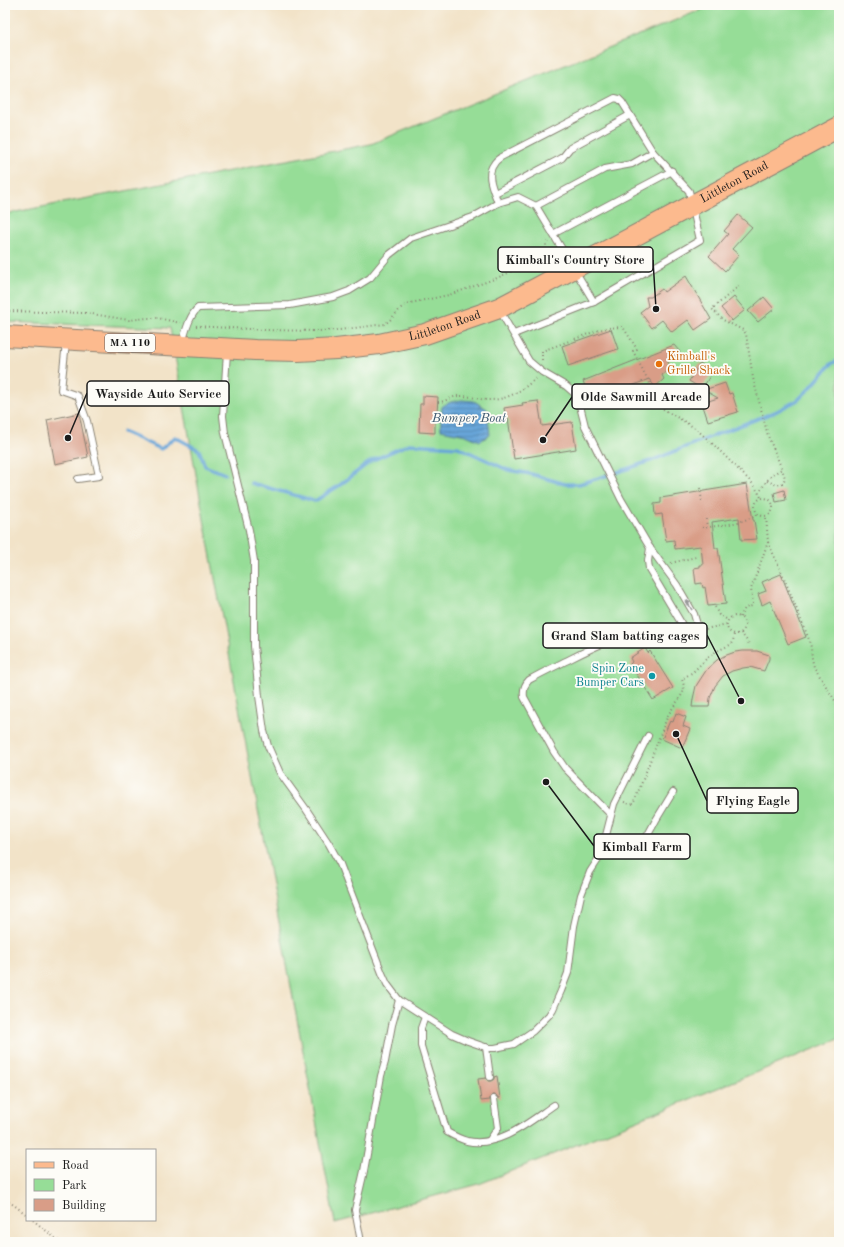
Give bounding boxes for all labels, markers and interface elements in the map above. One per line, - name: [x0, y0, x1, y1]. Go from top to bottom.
- street label: Littleton Road: [698, 160, 771, 206]
- callout: Kimball's Country Store: [498, 247, 653, 272]
- text: Kimball's Country Store: [505, 254, 645, 267]
- street label: Littleton Road: [408, 309, 482, 343]
- road number: MA 110: [105, 334, 155, 352]
- place label: Kimball's Grille Shack: [667, 351, 731, 377]
- marker: Kimball's Grille Shack: [654, 359, 664, 369]
- callout: Wayside Auto Service: [87, 381, 229, 406]
- callout: Olde Sawmill Arcade: [572, 384, 709, 409]
- text: Wayside Auto Service: [95, 388, 221, 401]
- text: Olde Sawmill Arcade: [580, 391, 702, 404]
- water label: Bumper Boat: [431, 412, 507, 425]
- one-way arrow: [685, 600, 692, 611]
- callout: Grand Slam batting cages: [543, 623, 707, 648]
- text: Grand Slam batting cages: [551, 630, 700, 643]
- place label: Spin Zone Bumper Cars: [576, 663, 644, 689]
- marker: Spin Zone Bumper Cars: [647, 671, 657, 681]
- callout: Flying Eagle: [707, 788, 798, 813]
- text: Flying Eagle: [716, 795, 790, 808]
- callout: Kimball Farm: [594, 834, 690, 859]
- text: Kimball Farm: [602, 841, 682, 854]
- legend: [26, 1149, 156, 1221]
- text: Road: [62, 1160, 89, 1172]
- text: Park: [62, 1180, 87, 1192]
- text: Building: [62, 1200, 106, 1212]

